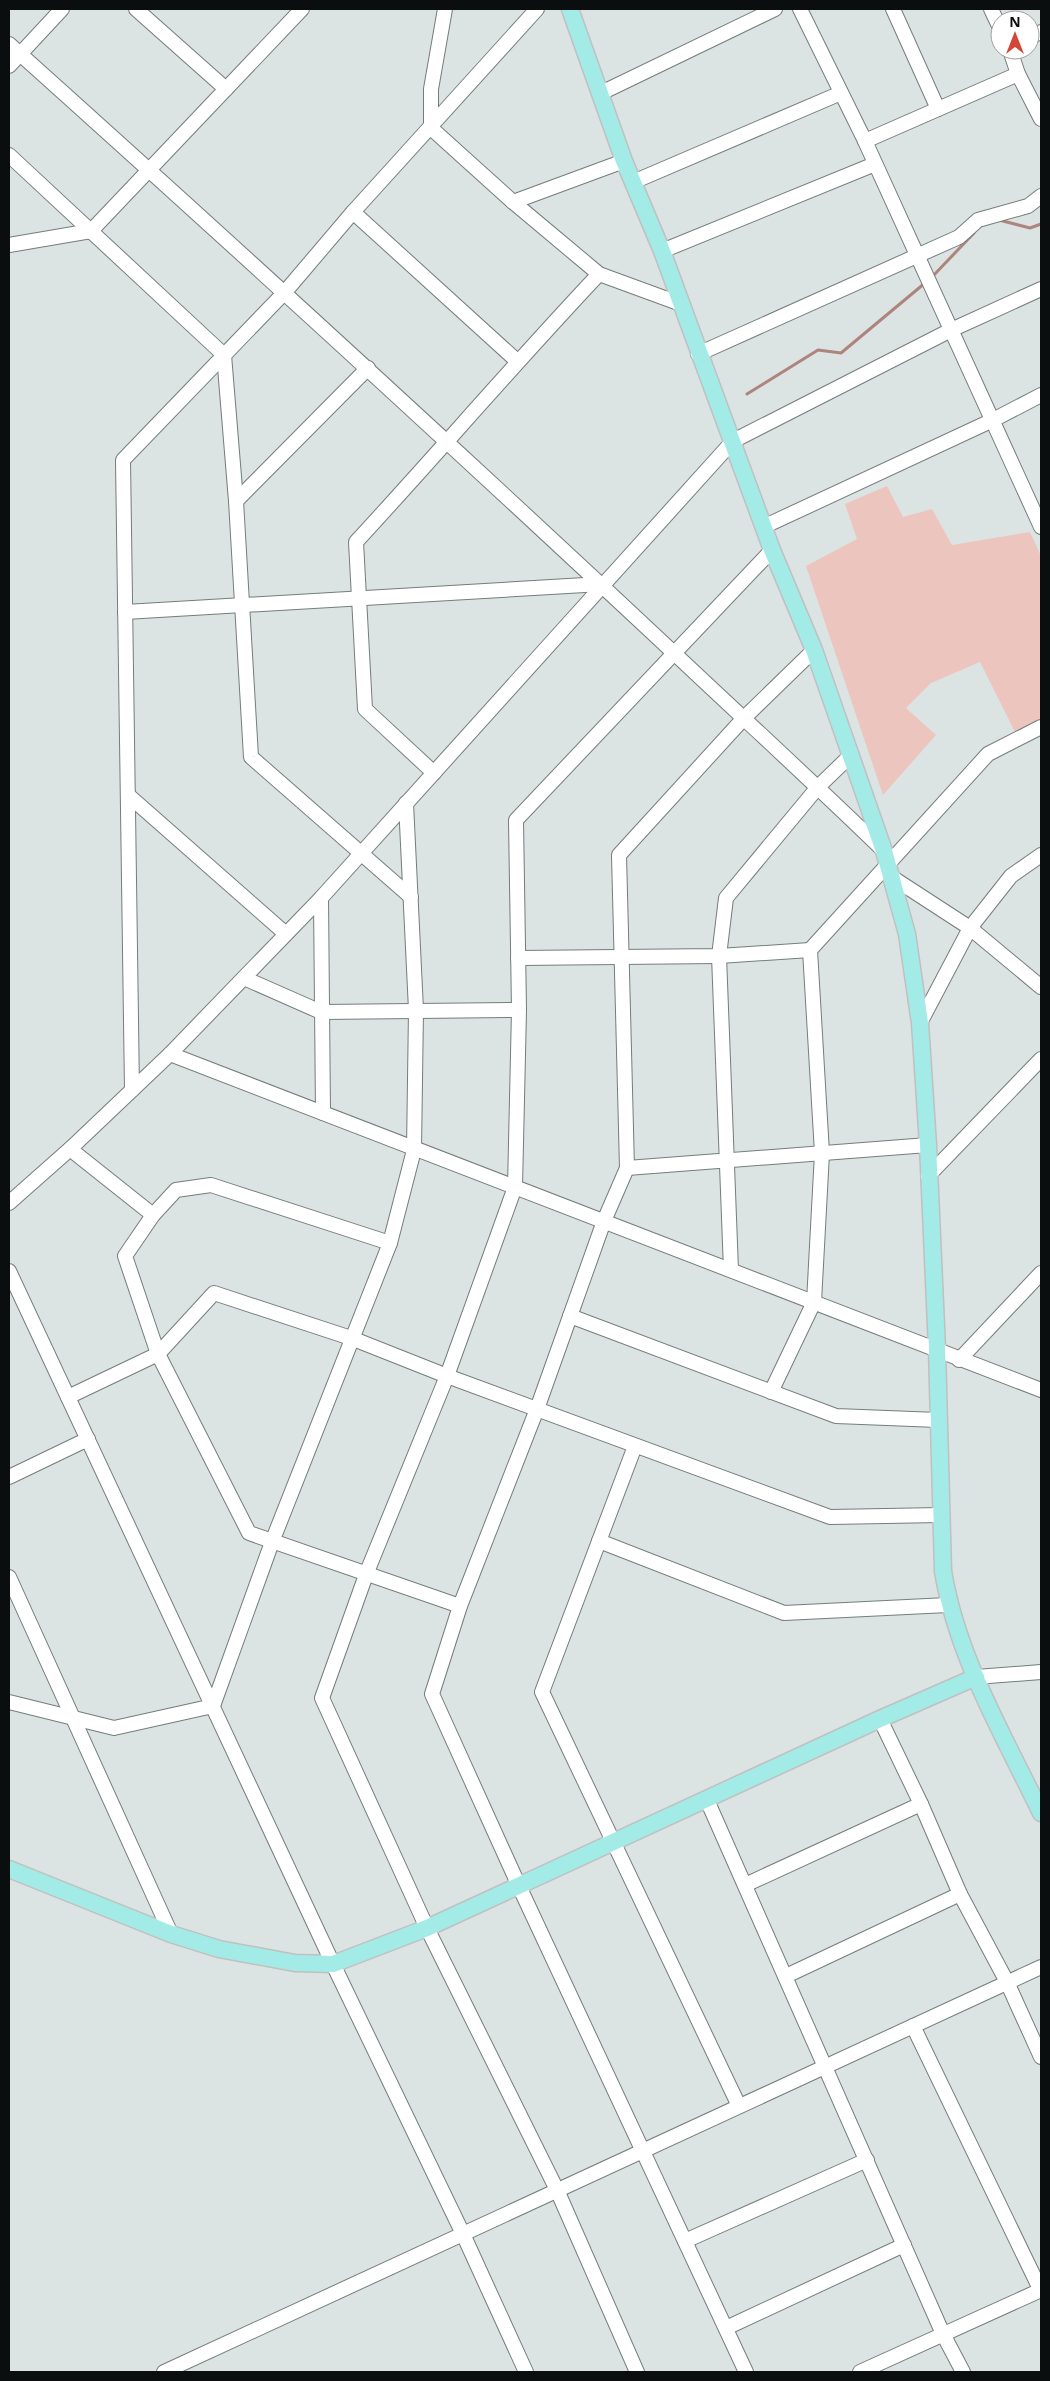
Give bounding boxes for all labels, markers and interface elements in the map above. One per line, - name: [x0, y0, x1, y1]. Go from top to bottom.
- north arrow: [990, 10, 1040, 60]
- text: N: [1009, 12, 1021, 31]

